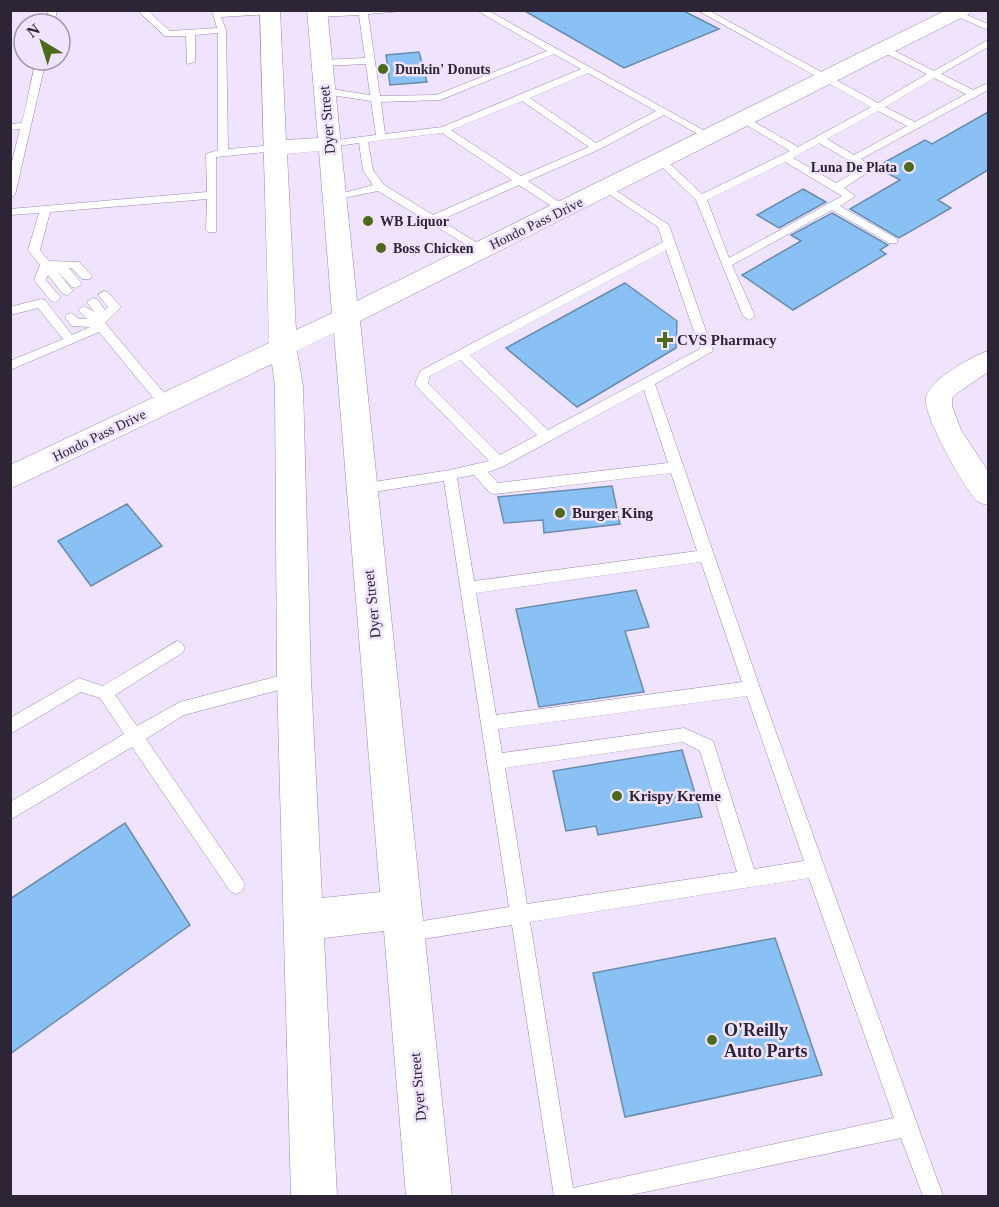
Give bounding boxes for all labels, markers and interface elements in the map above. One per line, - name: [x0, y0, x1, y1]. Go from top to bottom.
- north arrow: [12, 12, 72, 72]
- text: N: [23, 20, 43, 41]
- marker: Dunkin' Donuts: [376, 62, 390, 76]
- place label: Dunkin' Donuts: [395, 62, 491, 77]
- street label: Dyer Street: [316, 84, 338, 155]
- place label: Luna De Plata: [811, 160, 897, 175]
- marker: Luna De Plata: [902, 160, 916, 174]
- street label: Hondo Pass Drive: [487, 194, 585, 253]
- marker: WB Liquor: [361, 214, 375, 228]
- place label: WB Liquor: [380, 214, 449, 229]
- marker: Boss Chicken: [374, 241, 388, 255]
- place label: Boss Chicken: [393, 241, 474, 256]
- place label: CVS Pharmacy: [677, 332, 777, 348]
- marker: CVS Pharmacy: [658, 333, 672, 347]
- street label: Hondo Pass Drive: [50, 406, 148, 465]
- place label: Burger King: [572, 505, 653, 521]
- marker: Burger King: [553, 506, 567, 520]
- street label: Dyer Street: [360, 568, 384, 639]
- place label: Krispy Kreme: [629, 788, 721, 804]
- marker: Krispy Kreme: [610, 789, 624, 803]
- place label: O'Reilly Auto Parts: [724, 1020, 808, 1061]
- marker: O'Reilly Auto Parts: [705, 1033, 719, 1047]
- street label: Dyer Street: [407, 1051, 429, 1122]

